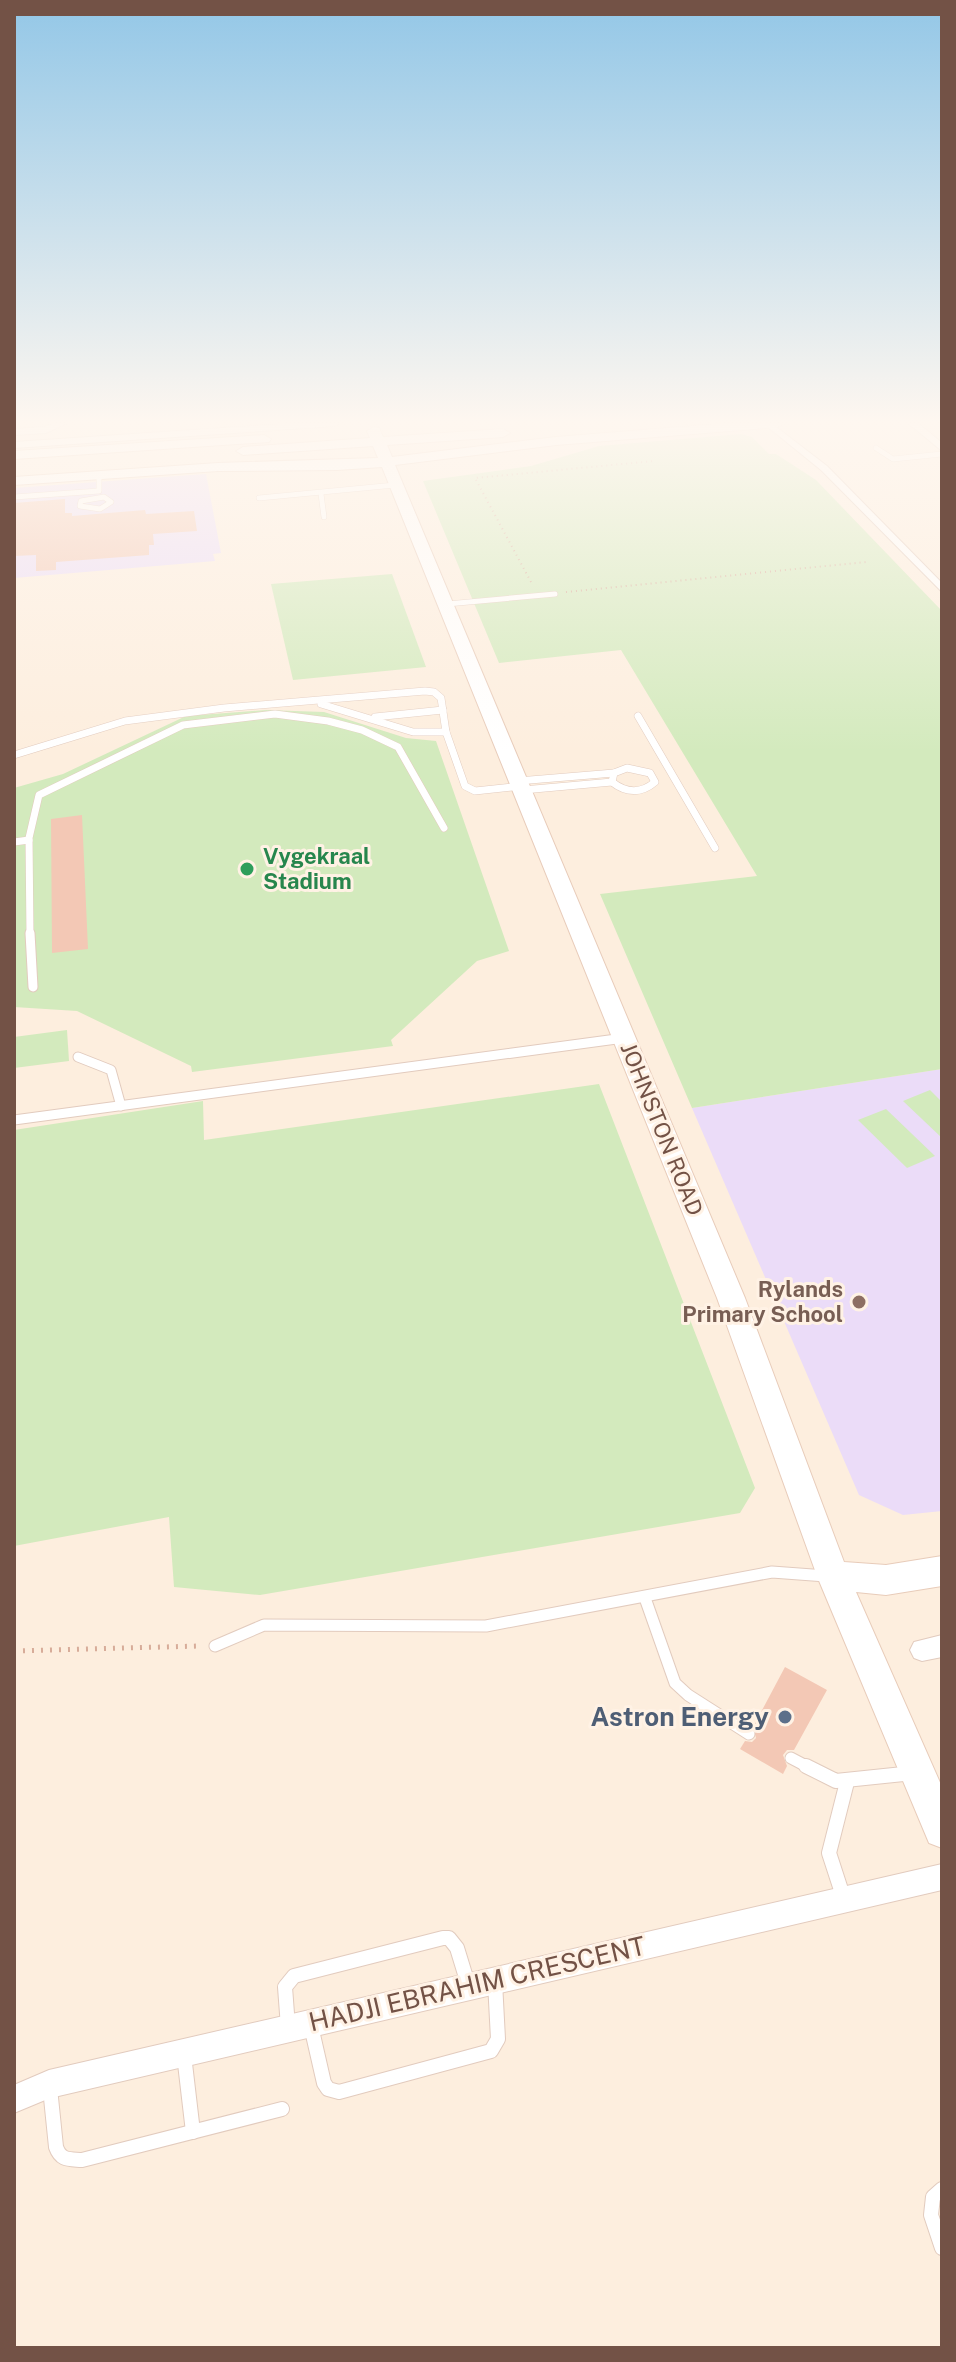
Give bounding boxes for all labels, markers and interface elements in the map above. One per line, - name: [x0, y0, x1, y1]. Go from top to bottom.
- place label: Vygekraal Stadium: [263, 843, 370, 894]
- marker: Vygekraal Stadium: [238, 860, 256, 878]
- street label: JOHNSTON ROAD: [615, 1039, 709, 1219]
- place label: Rylands Primary School: [682, 1276, 843, 1327]
- marker: Rylands Primary School: [850, 1293, 868, 1311]
- place label: Astron Energy: [591, 1701, 769, 1732]
- marker: Astron Energy: [776, 1708, 794, 1726]
- street label: HADJI EBRAHIM CRESCENT: [306, 1930, 648, 2037]

